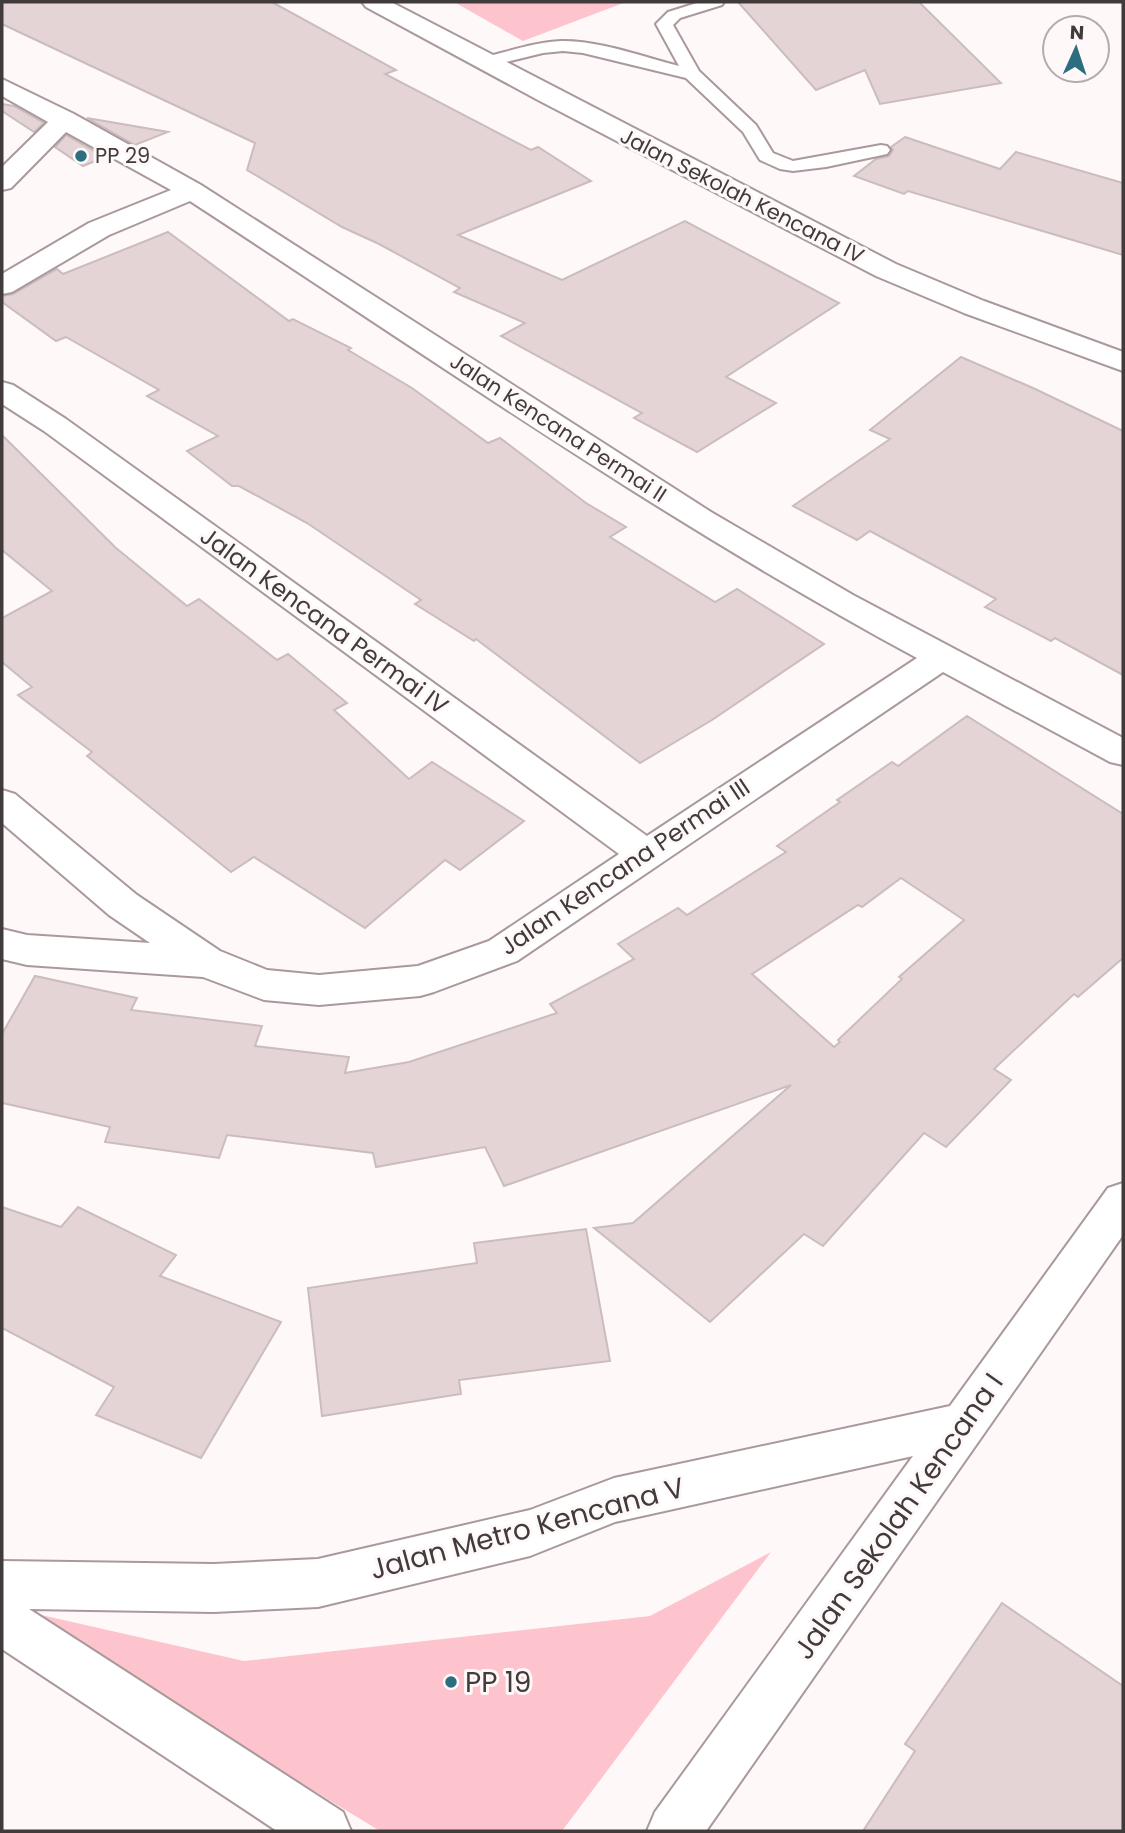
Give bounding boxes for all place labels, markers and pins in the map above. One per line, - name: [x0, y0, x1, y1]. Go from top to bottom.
- place label: PP 29: [95, 141, 150, 170]
- marker: PP 29: [73, 148, 89, 164]
- place label: PP 19: [465, 1663, 532, 1702]
- marker: PP 19: [443, 1674, 459, 1690]

